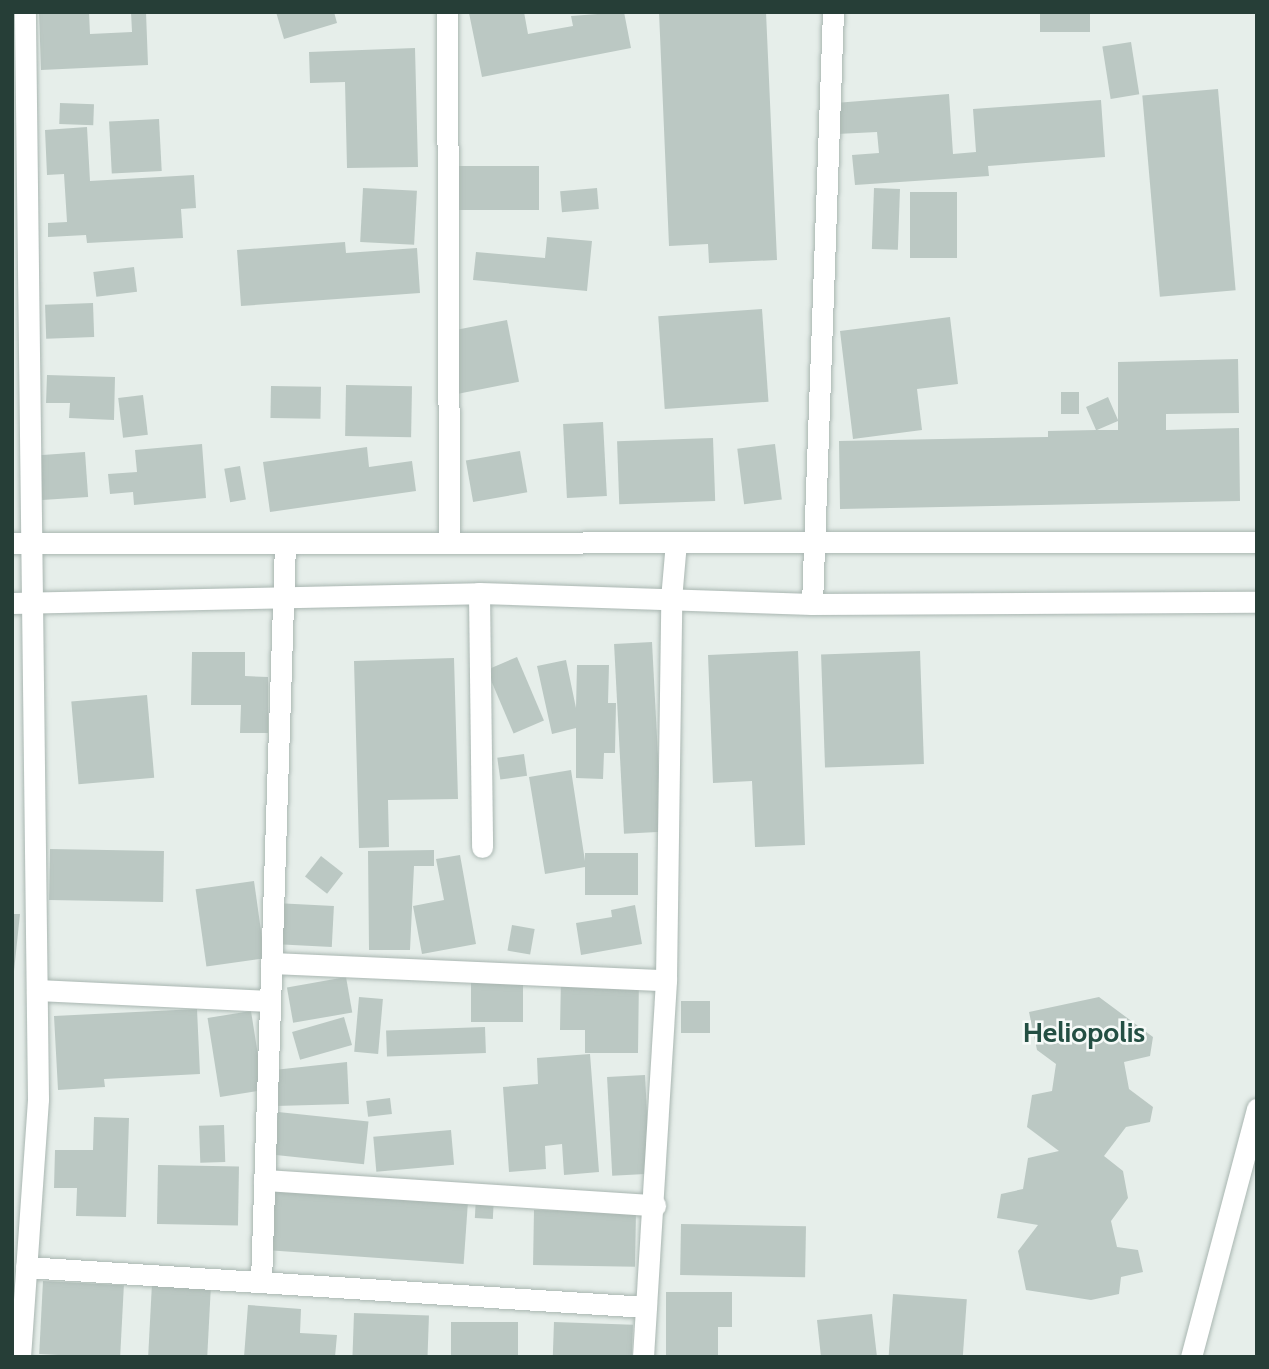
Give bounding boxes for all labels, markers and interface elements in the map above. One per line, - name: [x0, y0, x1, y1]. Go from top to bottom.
- district label: Heliopolis: [1023, 1015, 1145, 1049]

